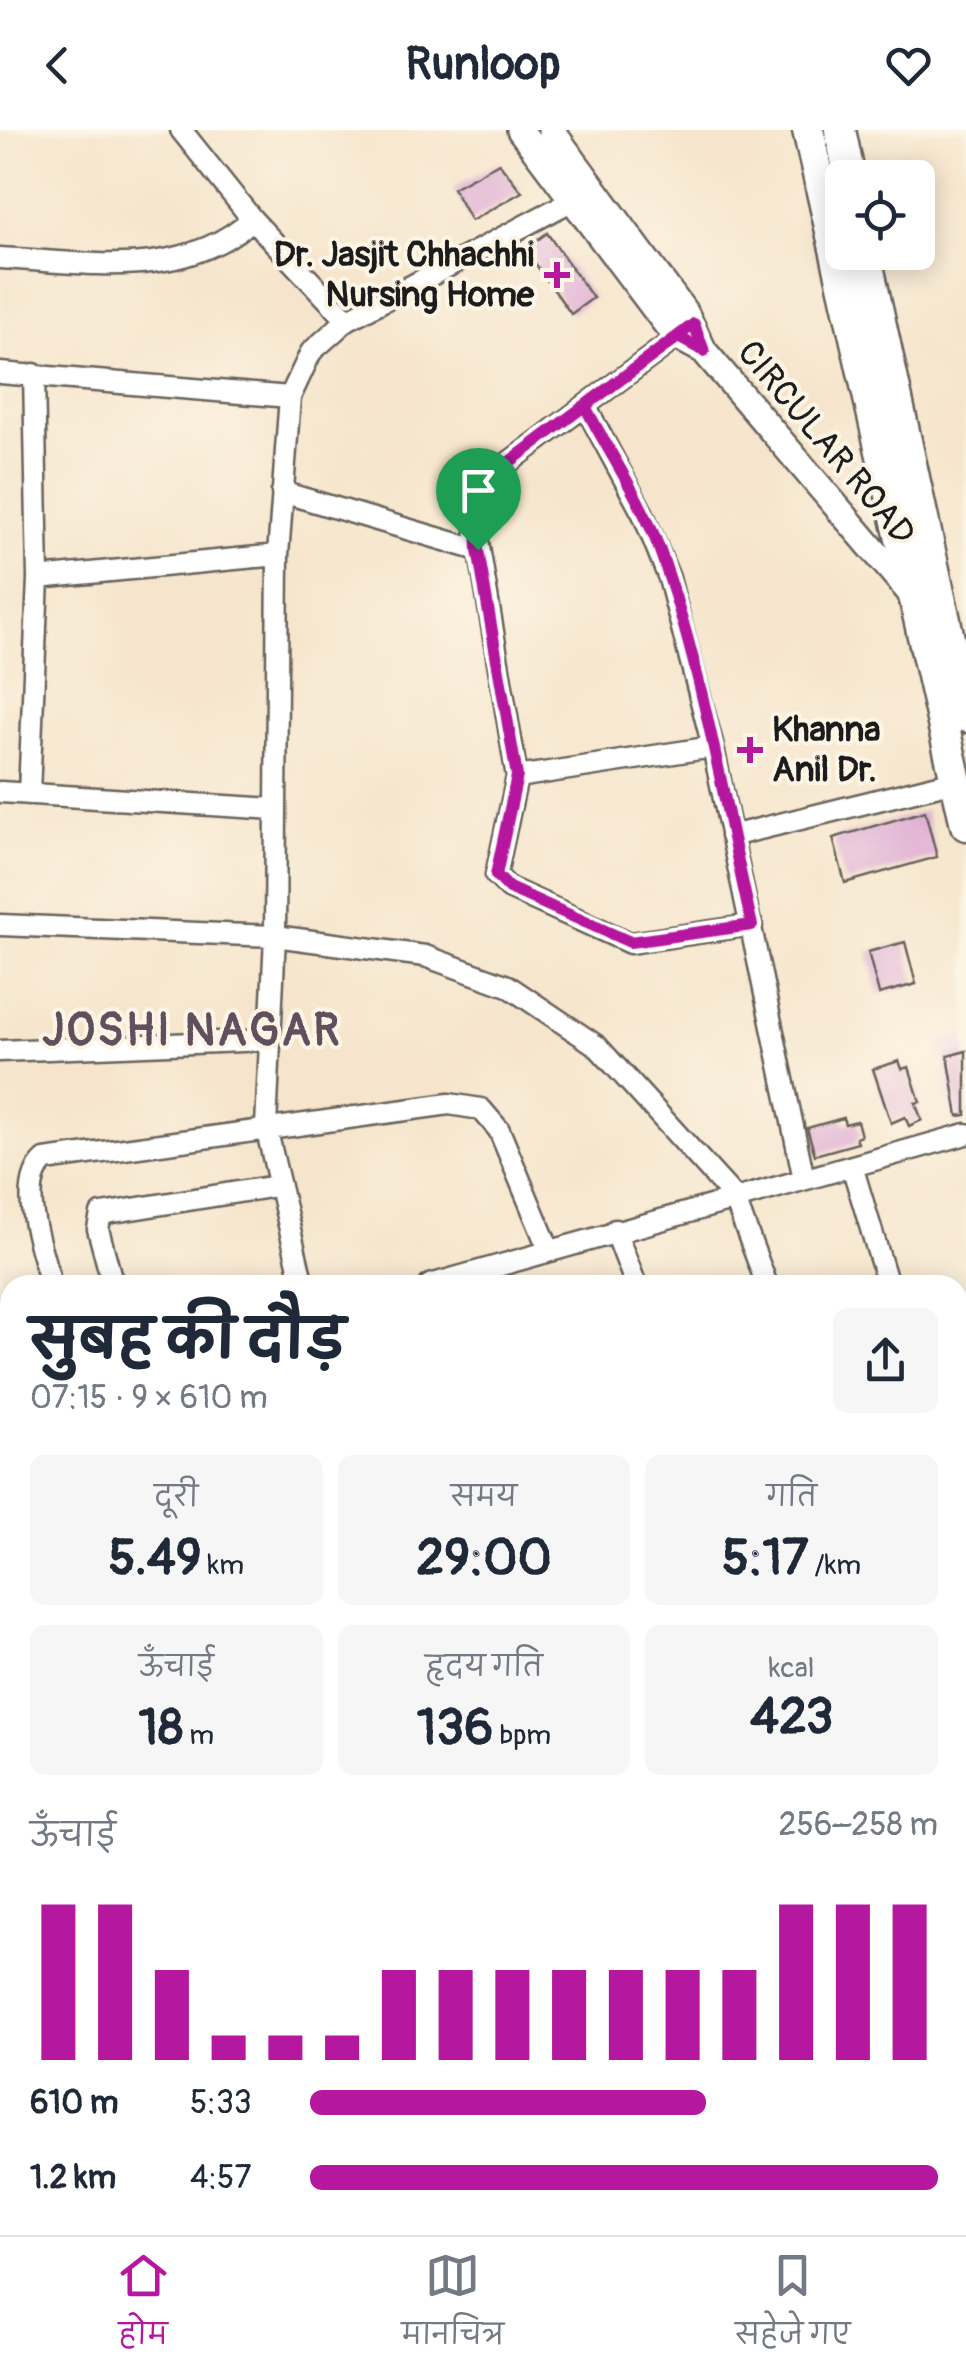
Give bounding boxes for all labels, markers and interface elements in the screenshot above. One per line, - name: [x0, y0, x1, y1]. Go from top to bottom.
- text: Runloop: [406, 37, 560, 93]
- icon: back: [30, 38, 85, 93]
- icon: heart: [881, 38, 936, 93]
- map controls: [825, 160, 935, 270]
- button: locate: [825, 160, 935, 270]
- place label: Dr. Jasjit Chhachhi Nursing Home: [274, 233, 535, 317]
- marker: Dr. Jasjit Chhachhi Nursing Home: [544, 262, 570, 288]
- street label: CIRCULAR ROAD: [728, 332, 924, 554]
- pin: [436, 448, 521, 551]
- icon: arrive: [451, 463, 506, 518]
- place label: Khanna Anil Dr.: [772, 708, 881, 792]
- marker: Khanna Anil Dr.: [737, 737, 763, 763]
- district label: JOSHI NAGAR: [42, 1003, 342, 1059]
- text: सुबह की दौड़: [30, 1306, 345, 1375]
- button: share: [833, 1308, 938, 1413]
- text: 07:15 · 9 × 610 m: [30, 1378, 268, 1418]
- text: दूरी: [154, 1480, 198, 1515]
- text: समय: [451, 1480, 517, 1515]
- text: गति: [766, 1480, 817, 1515]
- text: 5.49: [109, 1527, 201, 1590]
- text: 29:00: [416, 1527, 552, 1590]
- text: 5:17: [722, 1527, 809, 1590]
- text: km: [201, 1548, 244, 1583]
- text: /km: [809, 1548, 861, 1583]
- text: ऊँचाई: [139, 1650, 214, 1685]
- text: हृदय गति: [425, 1650, 543, 1685]
- text: kcal: [769, 1651, 814, 1686]
- text: 423: [750, 1686, 833, 1749]
- text: 18: [138, 1697, 183, 1760]
- text: 136: [417, 1697, 493, 1760]
- text: m: [183, 1718, 214, 1753]
- text: bpm: [493, 1718, 551, 1753]
- text: 256–258 m: [779, 1805, 938, 1845]
- text: ऊँचाई: [30, 1816, 116, 1856]
- text: 610 m: [30, 2083, 118, 2123]
- text: 5:33: [190, 2083, 252, 2123]
- text: 1.2 km: [30, 2158, 116, 2198]
- text: 4:57: [190, 2158, 251, 2198]
- tab: होम: [116, 2248, 171, 2365]
- tab: मानचित्र: [402, 2248, 504, 2365]
- tab: सहेजे गए: [735, 2248, 850, 2365]

